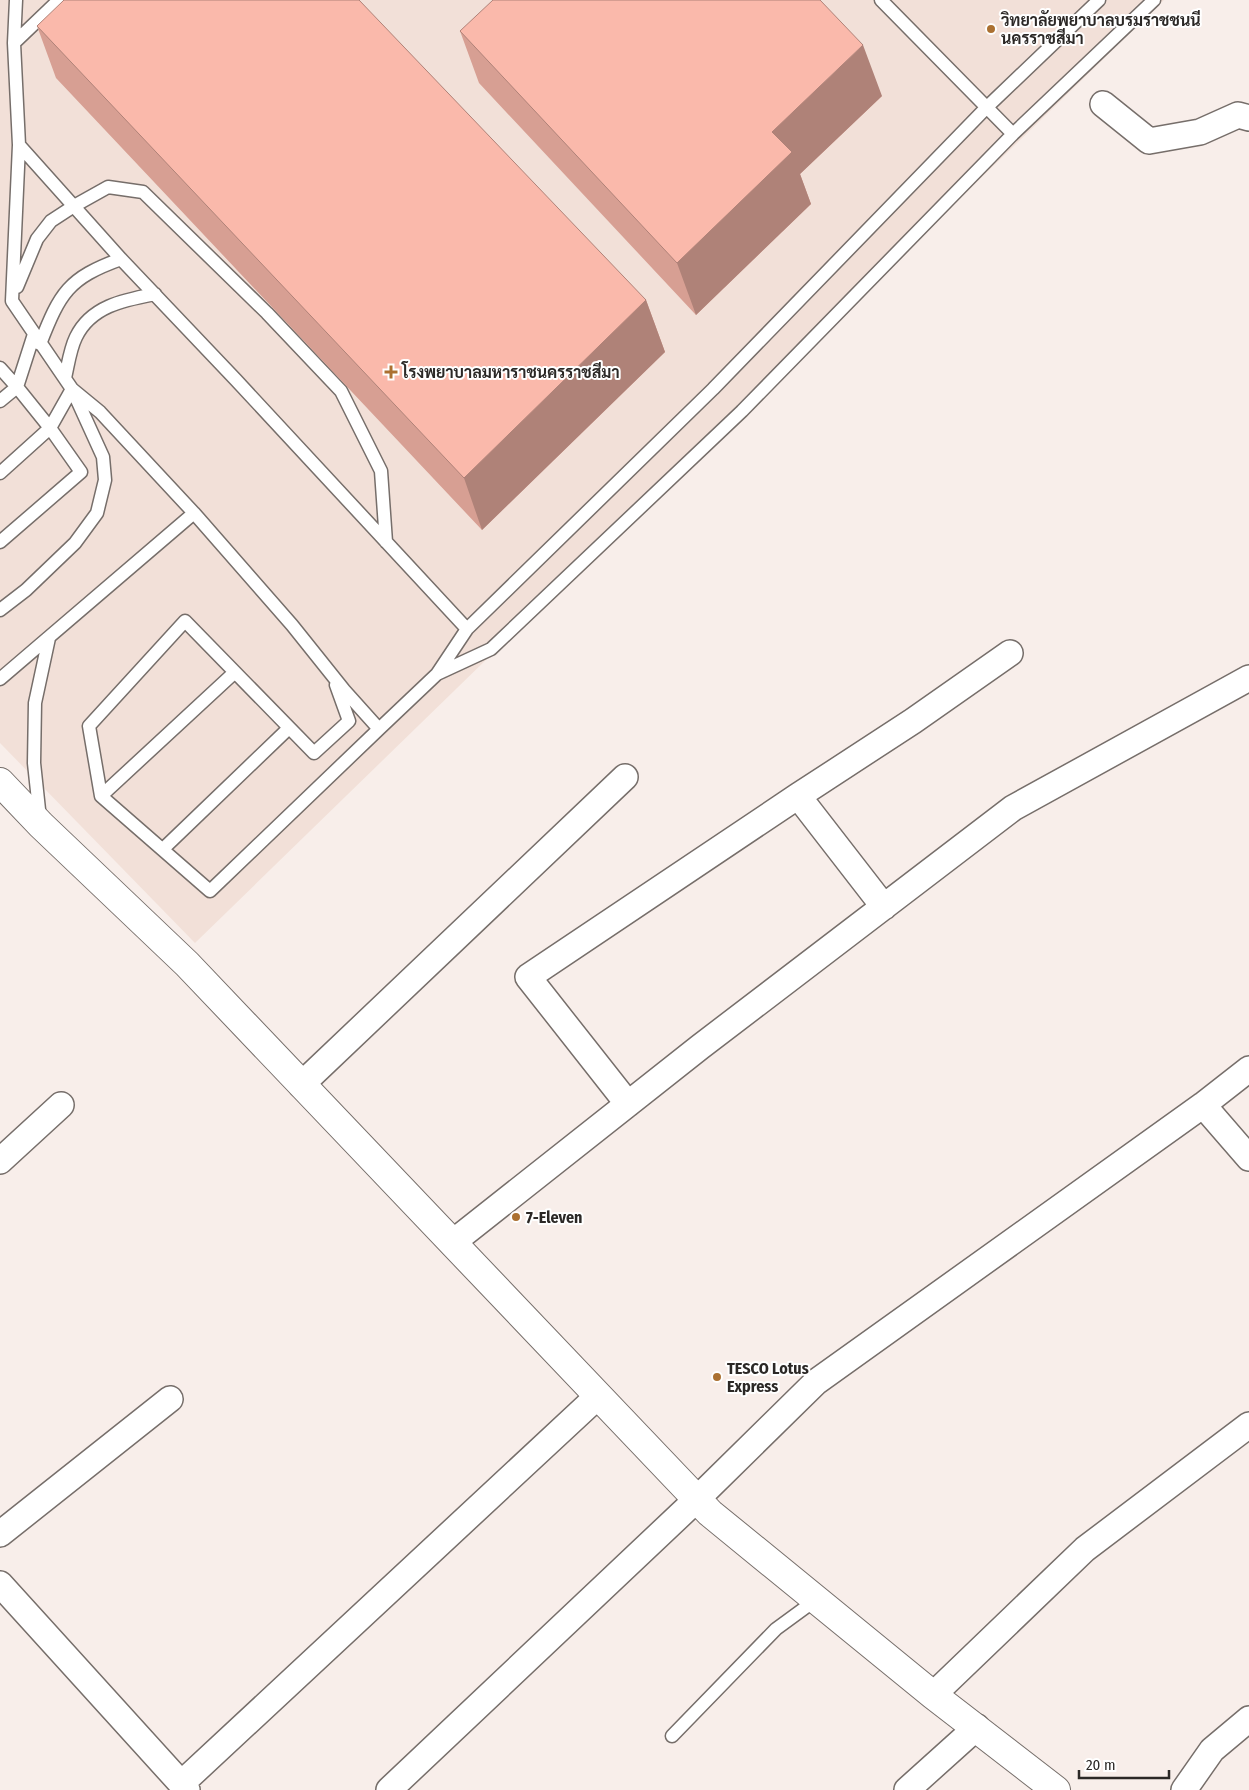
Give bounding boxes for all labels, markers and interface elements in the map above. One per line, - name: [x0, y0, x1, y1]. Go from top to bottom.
- place label: วิทยาลัยพยาบาลบรมราชชนนี นครราชสีมา: [1000, 10, 1201, 48]
- marker: วิทยาลัยพยาบาลบรมราชชนนี นครราชสีมา: [985, 23, 997, 35]
- place label: โรงพยาบาลมหาราชนครราชสีมา: [401, 361, 620, 382]
- marker: โรงพยาบาลมหาราชนครราชสีมา: [384, 365, 398, 379]
- place label: 7-Eleven: [526, 1208, 582, 1227]
- marker: 7-Eleven: [510, 1211, 522, 1223]
- place label: TESCO Lotus Express: [727, 1359, 809, 1396]
- marker: TESCO Lotus Express: [711, 1371, 723, 1383]
- scale bar: [1079, 1748, 1169, 1780]
- text: 20 m: [1086, 1756, 1116, 1774]

